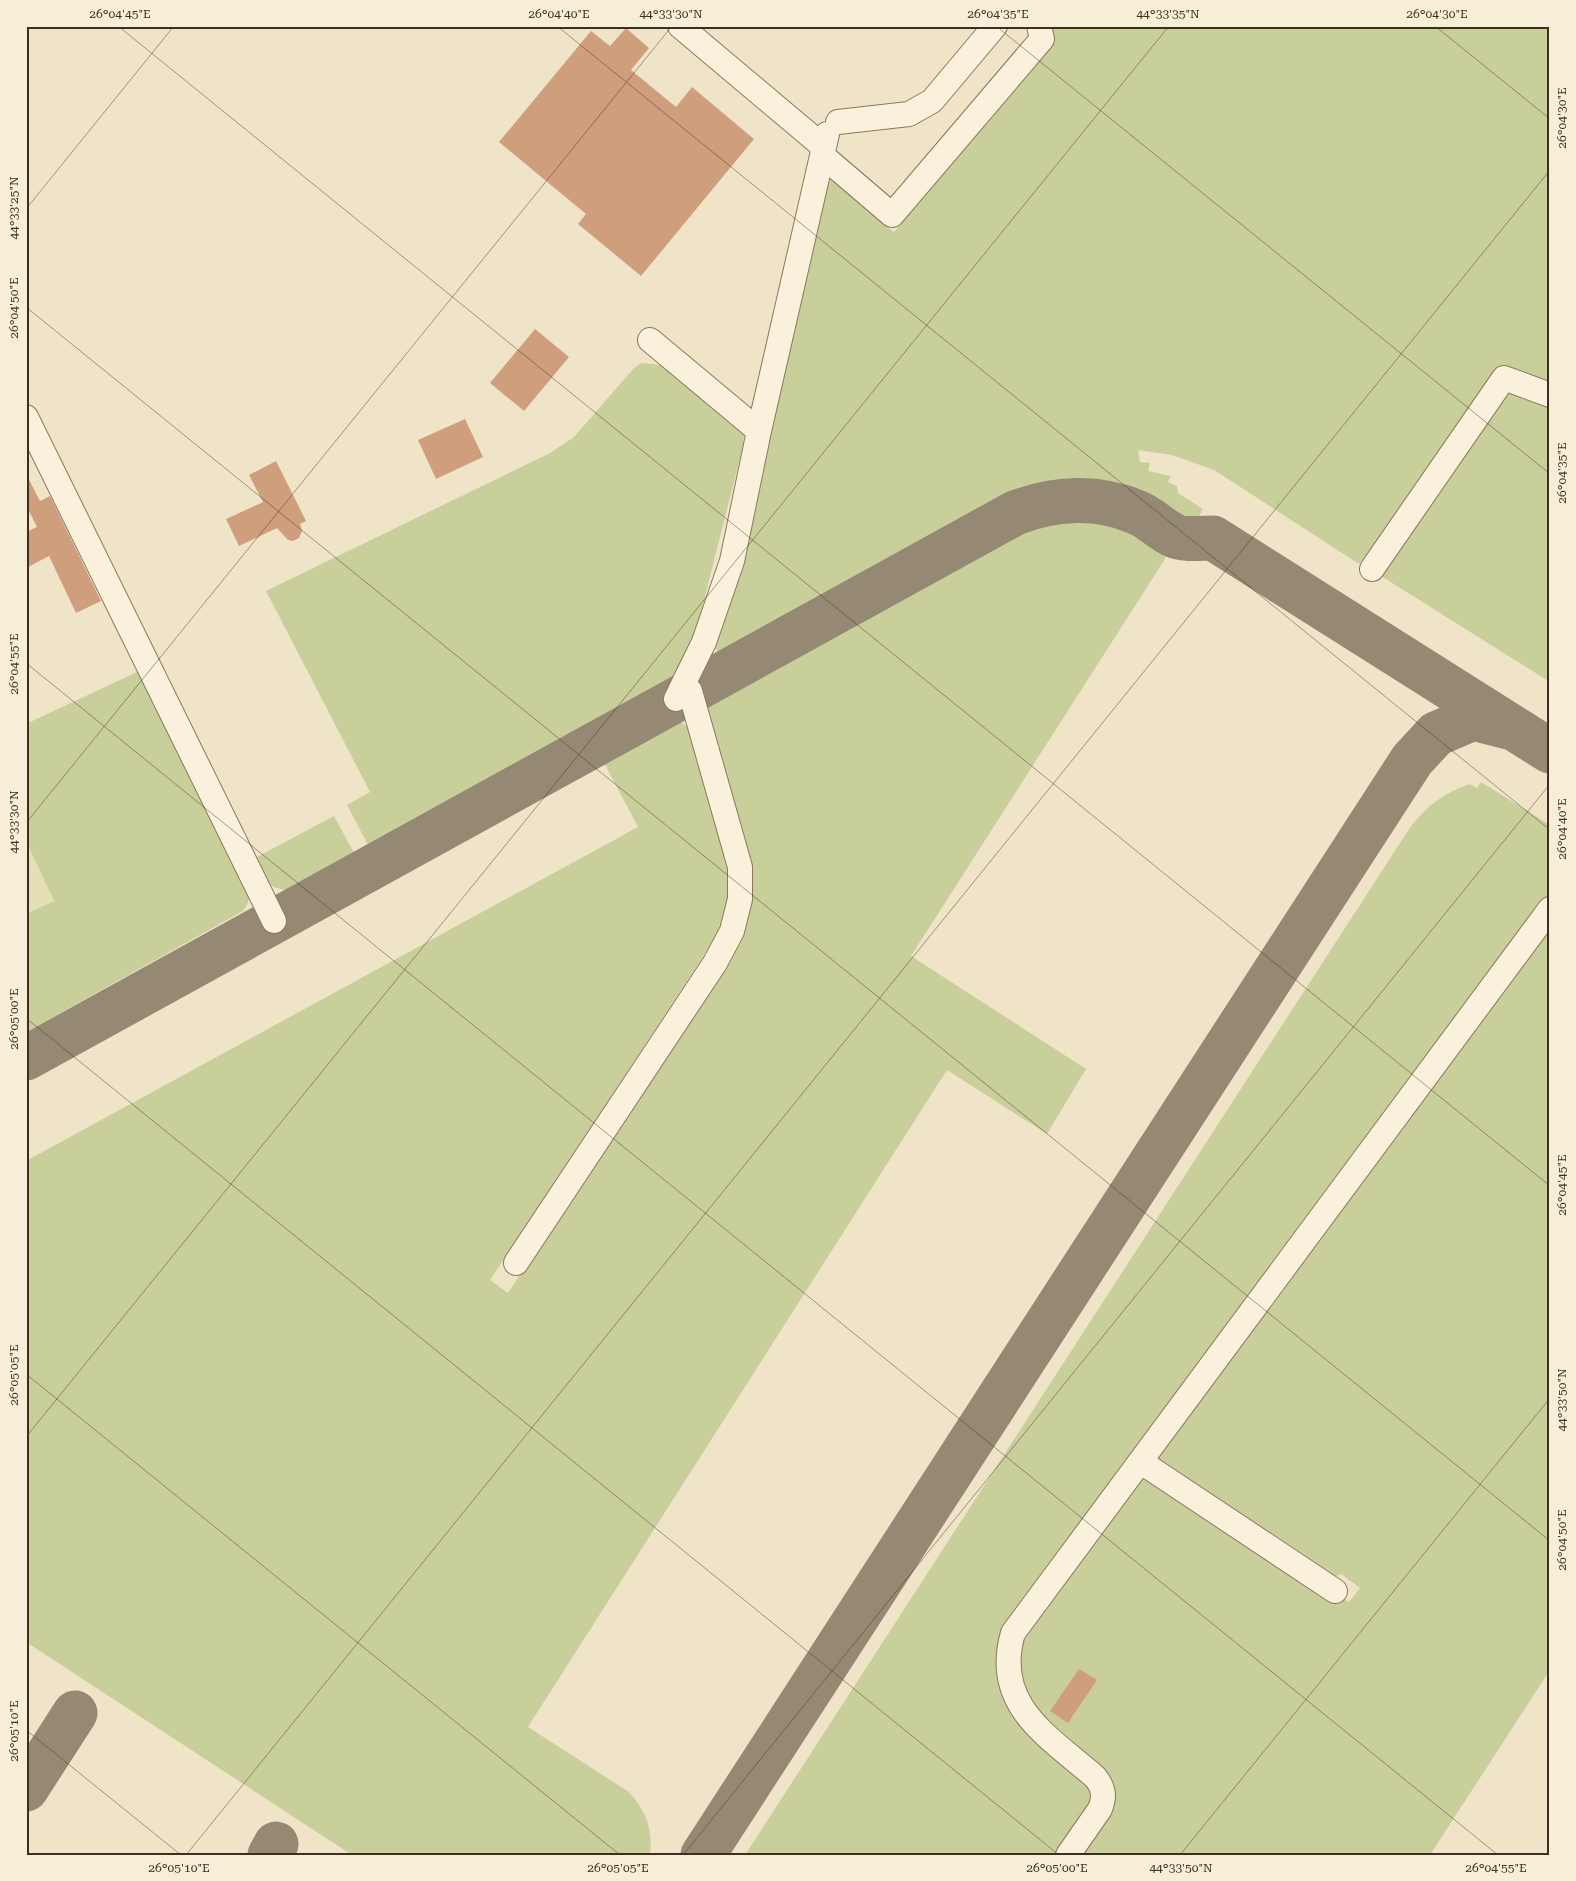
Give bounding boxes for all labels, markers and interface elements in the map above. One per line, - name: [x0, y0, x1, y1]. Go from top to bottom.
- text: 26°04'45"E: [89, 7, 151, 21]
- text: 26°04'40"E: [528, 7, 590, 21]
- text: 44°33'30"N: [639, 7, 703, 21]
- text: 26°04'35"E: [967, 7, 1029, 21]
- text: 44°33'35"N: [1136, 7, 1200, 21]
- text: 26°04'30"E: [1406, 7, 1468, 21]
- text: 26°04'30"E: [1555, 87, 1569, 149]
- text: 44°33'25"N: [7, 176, 21, 240]
- text: 26°04'50"E: [7, 277, 21, 339]
- text: 26°04'35"E: [1555, 442, 1569, 504]
- text: 26°04'55"E: [7, 633, 21, 695]
- text: 44°33'30"N: [7, 790, 21, 854]
- text: 26°04'40"E: [1555, 798, 1569, 860]
- text: 26°05'00"E: [7, 988, 21, 1050]
- text: 26°04'45"E: [1555, 1154, 1569, 1216]
- text: 26°05'05"E: [7, 1344, 21, 1406]
- text: 44°33'50"N: [1555, 1368, 1569, 1432]
- text: 26°04'50"E: [1555, 1509, 1569, 1571]
- text: 26°05'10"E: [7, 1700, 21, 1762]
- text: 26°05'10"E: [148, 1861, 210, 1875]
- text: 26°05'05"E: [587, 1861, 649, 1875]
- text: 26°05'00"E: [1026, 1861, 1088, 1875]
- text: 44°33'50"N: [1149, 1861, 1213, 1875]
- text: 26°04'55"E: [1465, 1861, 1527, 1875]

